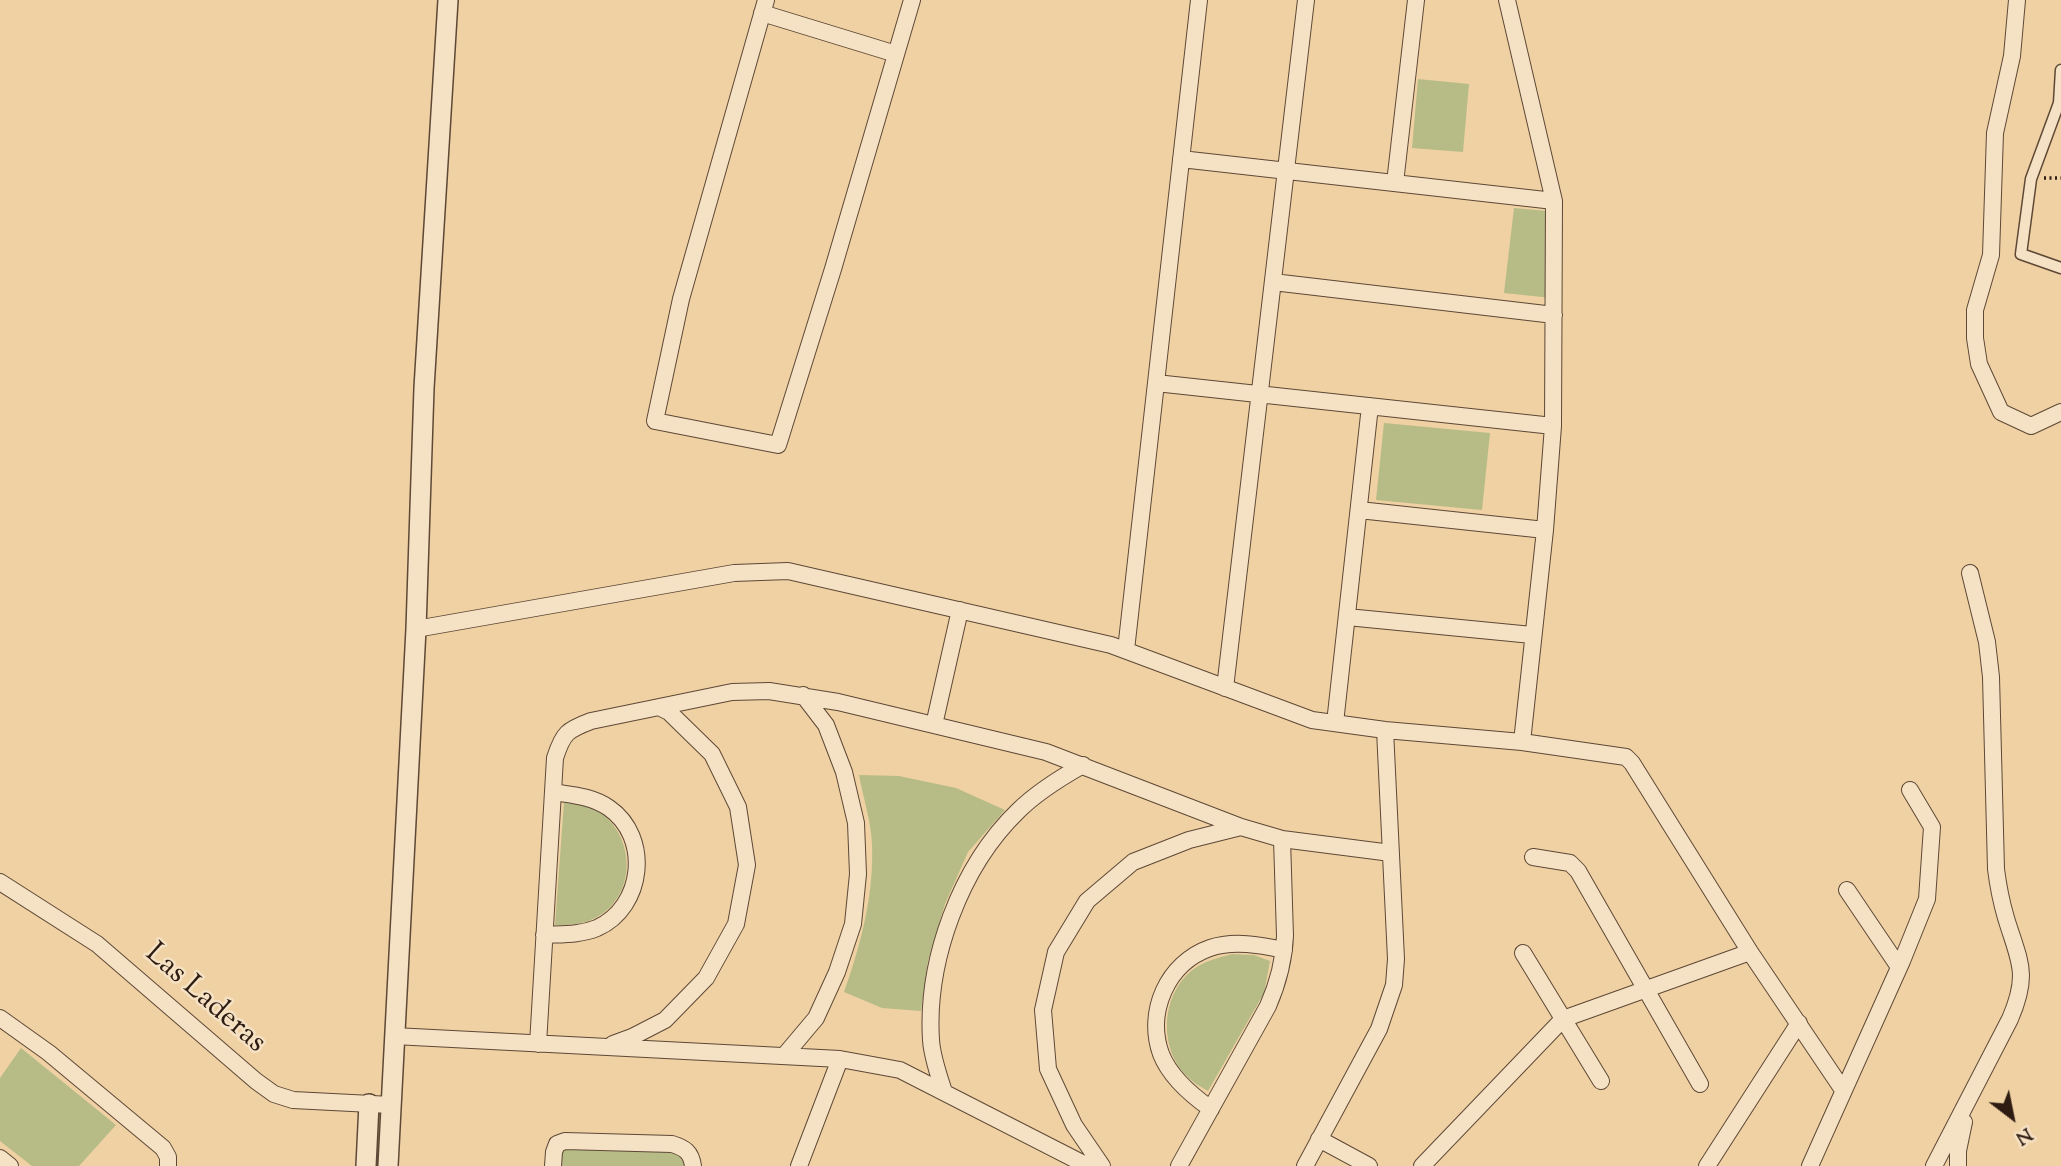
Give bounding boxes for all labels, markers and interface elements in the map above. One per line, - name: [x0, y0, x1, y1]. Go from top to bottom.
- street label: Las Laderas: [136, 938, 272, 1062]
- north arrow: [1977, 1082, 2047, 1152]
- text: N: [2010, 1120, 2037, 1151]

